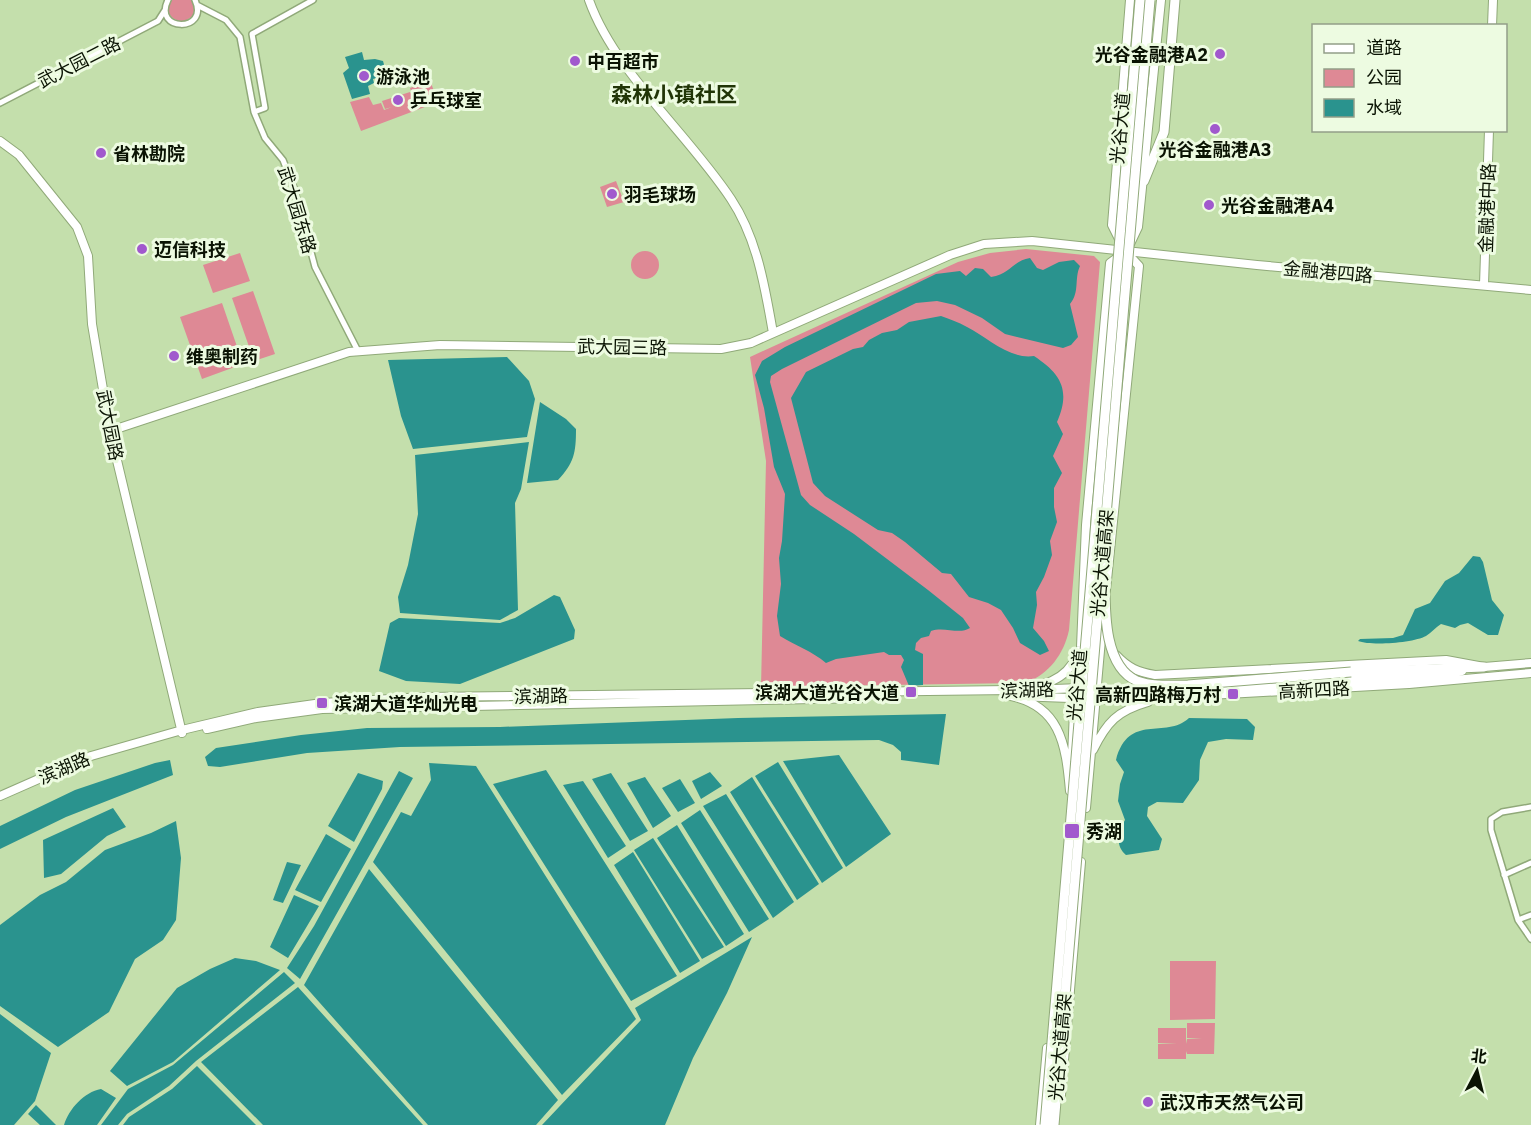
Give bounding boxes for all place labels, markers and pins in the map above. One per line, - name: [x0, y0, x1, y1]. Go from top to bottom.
- place label: 光谷金融港A2: [1095, 43, 1208, 66]
- marker: 光谷金融港A2: [1213, 47, 1227, 61]
- place label: 中百超市: [587, 50, 659, 73]
- marker: 中百超市: [568, 54, 582, 68]
- place label: 游泳池: [376, 65, 430, 88]
- marker: 游泳池: [357, 69, 371, 83]
- place label: 乒乓球室: [410, 89, 482, 112]
- marker: 乒乓球室: [391, 93, 405, 107]
- marker: 光谷金融港A3: [1208, 122, 1222, 136]
- place label: 光谷金融港A3: [1158, 138, 1272, 161]
- place label: 省林勘院: [113, 142, 185, 165]
- marker: 省林勘院: [94, 146, 108, 160]
- place label: 羽毛球场: [624, 183, 696, 206]
- marker: 羽毛球场: [605, 187, 619, 201]
- place label: 光谷金融港A4: [1221, 194, 1334, 217]
- marker: 光谷金融港A4: [1202, 198, 1216, 212]
- place label: 迈信科技: [154, 238, 226, 261]
- marker: 迈信科技: [135, 242, 149, 256]
- place label: 维奥制药: [186, 345, 258, 368]
- marker: 维奥制药: [167, 349, 181, 363]
- place label: 滨湖大道光谷大道: [755, 681, 899, 704]
- place label: 高新四路梅万村: [1095, 683, 1221, 706]
- marker: 滨湖大道光谷大道: [904, 685, 918, 699]
- marker: 高新四路梅万村: [1226, 687, 1240, 701]
- place label: 滨湖大道华灿光电: [334, 692, 478, 715]
- marker: 滨湖大道华灿光电: [315, 696, 329, 710]
- place label: 秀湖: [1086, 820, 1122, 843]
- marker: 秀湖: [1063, 822, 1081, 840]
- place label: 武汉市天然气公司: [1160, 1091, 1304, 1114]
- marker: 武汉市天然气公司: [1141, 1095, 1155, 1109]

